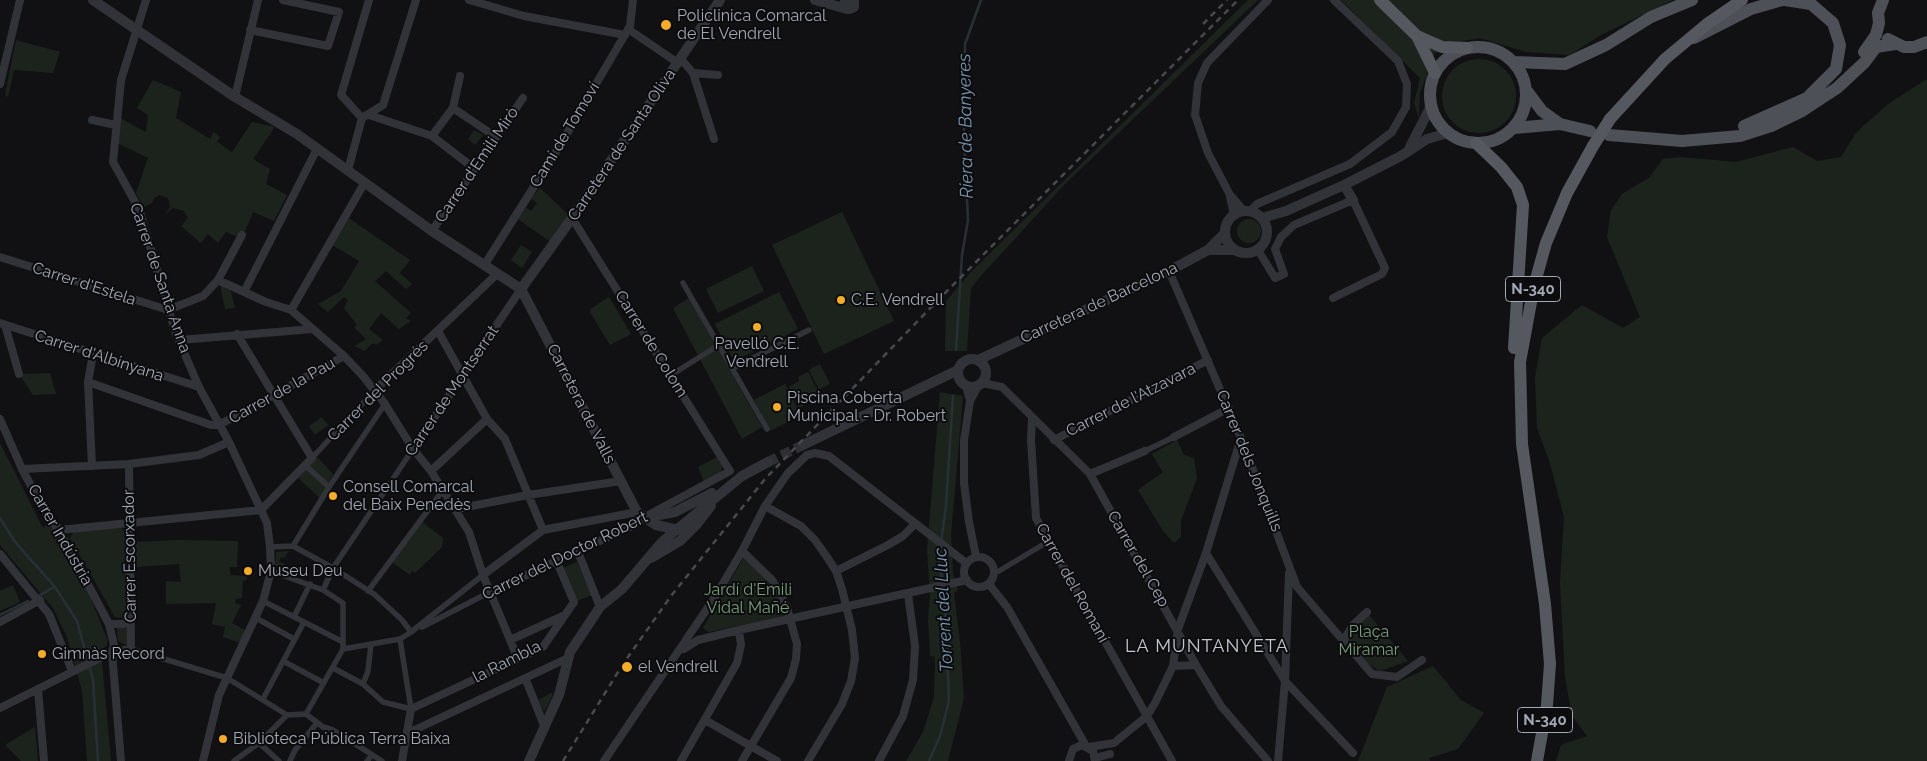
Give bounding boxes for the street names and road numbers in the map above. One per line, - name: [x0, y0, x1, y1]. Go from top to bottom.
- street label: Carretera de Santa Oliva: [564, 65, 680, 225]
- street label: Camí de Tomoví: [526, 79, 604, 191]
- street label: Carrer d'Emili Mirò: [431, 104, 523, 226]
- street label: Carrer de Santa Anna: [125, 201, 195, 355]
- street label: Carrer d'Estela: [30, 258, 138, 310]
- street label: Carretera de Barcelona: [1017, 258, 1181, 348]
- road number: N-340: [1506, 276, 1560, 302]
- street label: Carrer de Colom: [610, 287, 692, 401]
- street label: Carrer de Montserrat: [401, 322, 503, 460]
- street label: Carrer d'Albinyana: [32, 326, 166, 386]
- street label: Carrer del Progrés: [324, 337, 432, 445]
- street label: Carretera de Valls: [543, 341, 619, 467]
- street label: Carrer de la Pau: [226, 354, 338, 428]
- street label: Carrer de l'Atzavara: [1063, 359, 1199, 441]
- street label: Carrer dels Jonquills: [1212, 387, 1286, 535]
- street label: Carrer Indústria: [23, 481, 97, 589]
- street label: Carrer Escorxador: [119, 489, 141, 623]
- street label: Carrer del Doctor Robert: [479, 508, 651, 604]
- street label: Carrer del Cep: [1103, 508, 1173, 610]
- street label: Carrer del Romaní: [1031, 520, 1113, 646]
- street label: la Rambla: [470, 637, 544, 687]
- road number: N-340: [1518, 708, 1572, 732]

